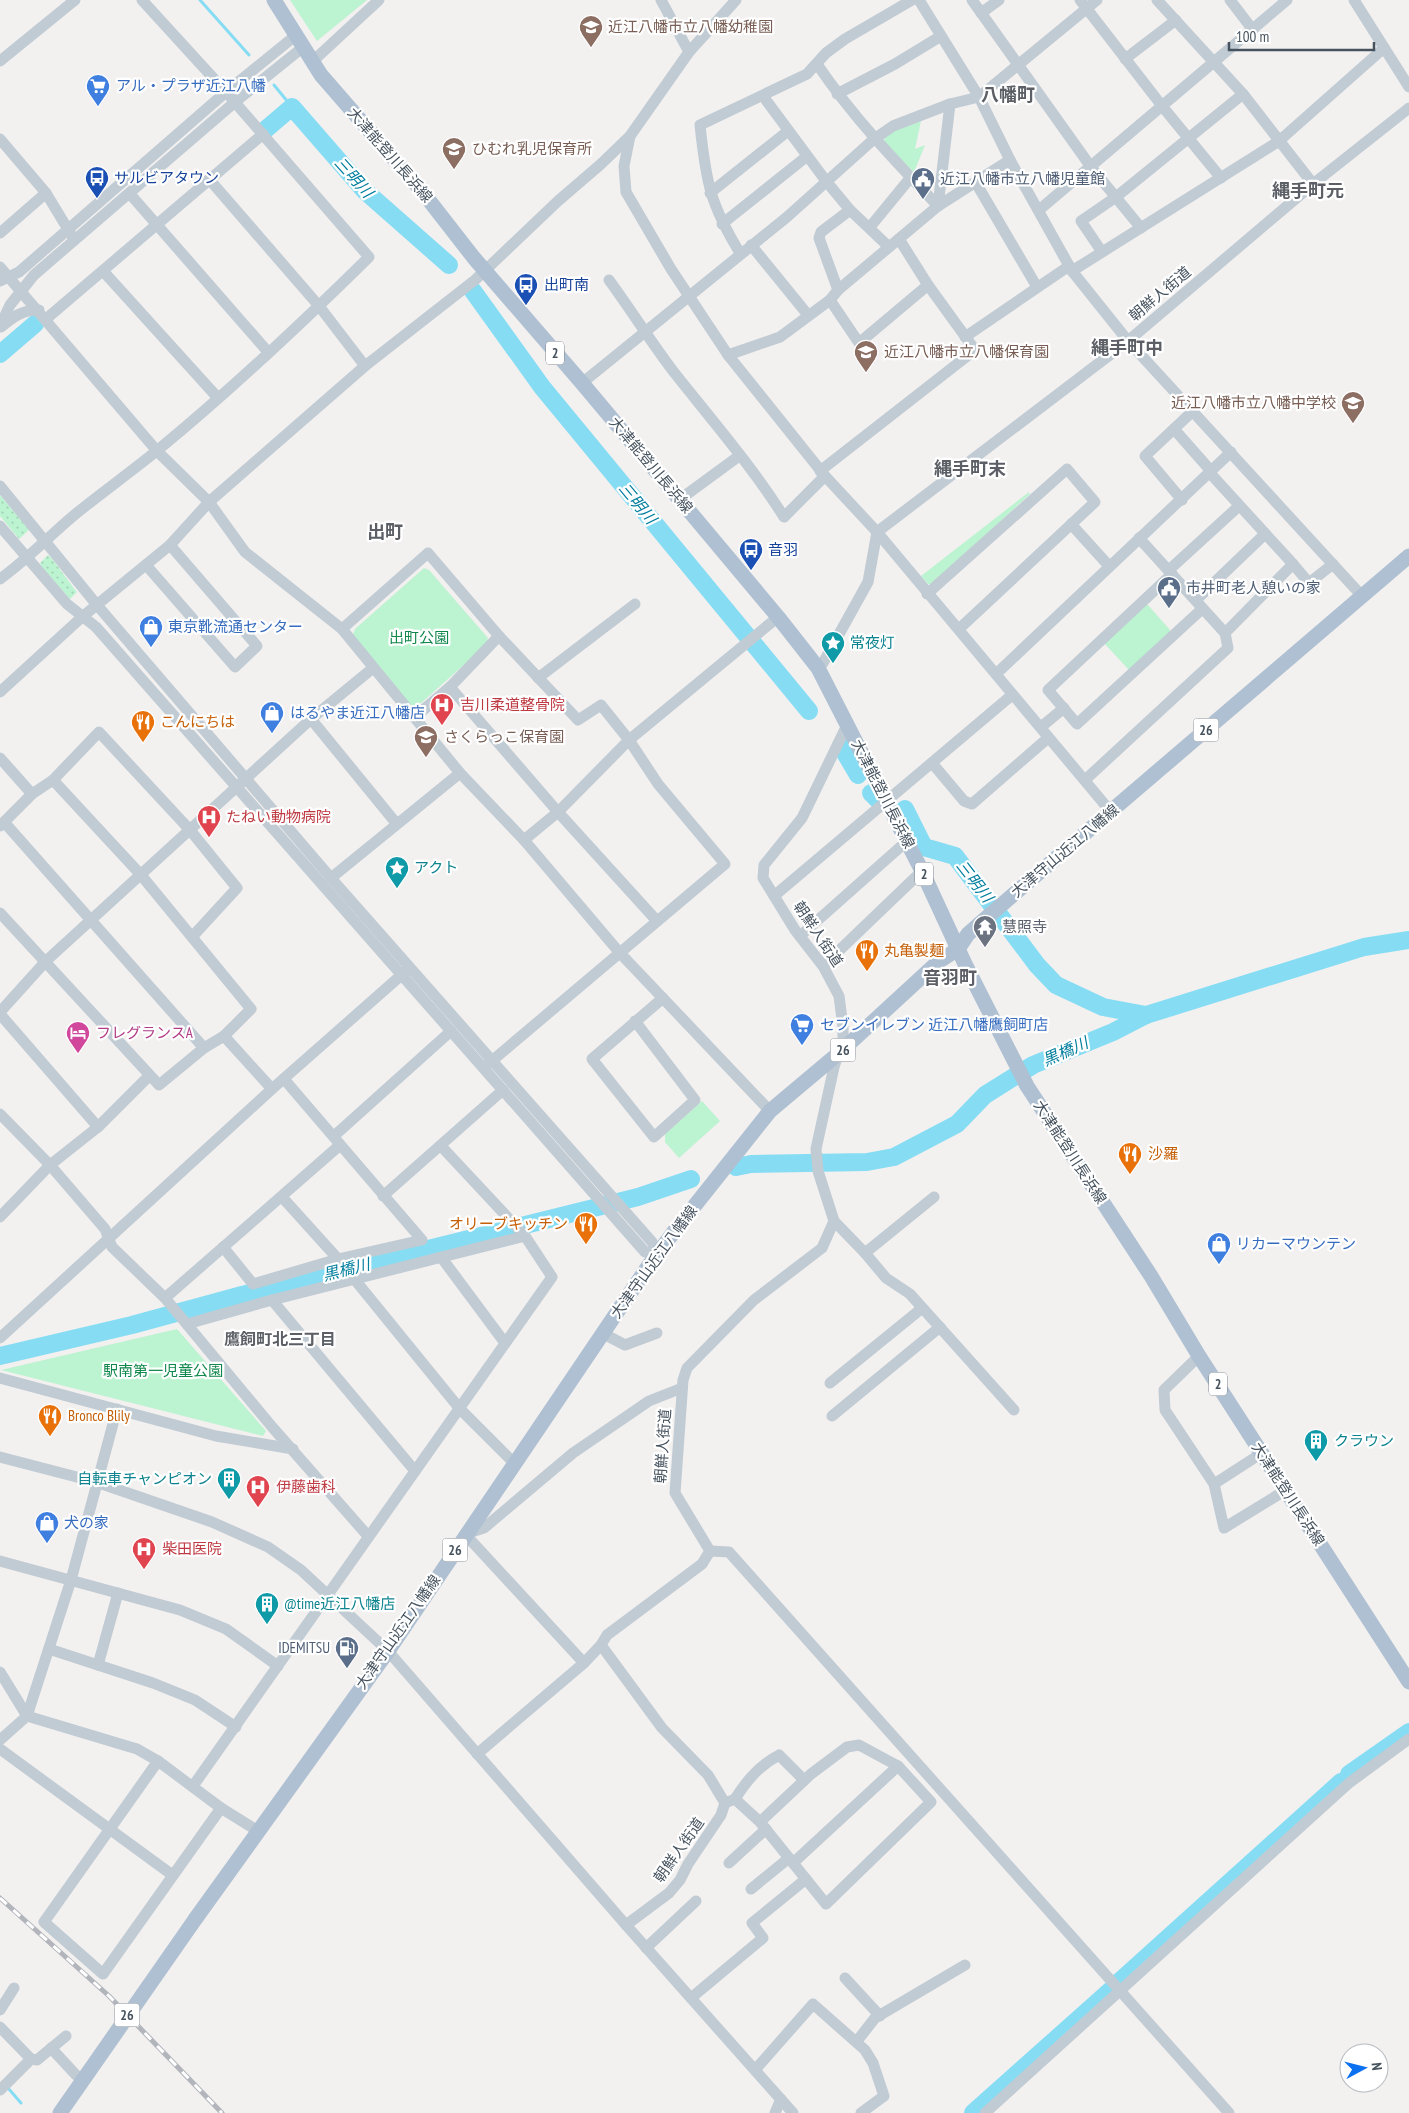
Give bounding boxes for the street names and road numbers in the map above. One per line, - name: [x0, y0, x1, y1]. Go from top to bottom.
- street label: 大津能登川長浜線: [344, 103, 437, 206]
- street label: 朝鮮人街道: [1125, 262, 1195, 325]
- road number: 2: [546, 342, 564, 364]
- street label: 大津能登川長浜線: [606, 413, 697, 517]
- road number: 26: [1194, 718, 1218, 742]
- street label: 大津能登川長浜線: [848, 736, 919, 852]
- street label: 大津守山近江八幡線: [1007, 800, 1122, 901]
- road number: 2: [915, 862, 933, 886]
- street label: 朝鮮人街道: [790, 897, 847, 970]
- road number: 26: [830, 1038, 856, 1062]
- street label: 大津能登川長浜線: [1030, 1096, 1111, 1207]
- street label: 大津守山近江八幡線: [606, 1202, 701, 1322]
- road number: 2: [1209, 1372, 1227, 1396]
- street label: 朝鮮人街道: [650, 1408, 675, 1484]
- street label: 大津能登川長浜線: [1248, 1438, 1329, 1549]
- road number: 26: [442, 1538, 468, 1562]
- street label: 大津守山近江八幡線: [351, 1571, 444, 1692]
- street label: 朝鮮人街道: [649, 1814, 708, 1886]
- road number: 26: [114, 2004, 140, 2026]

